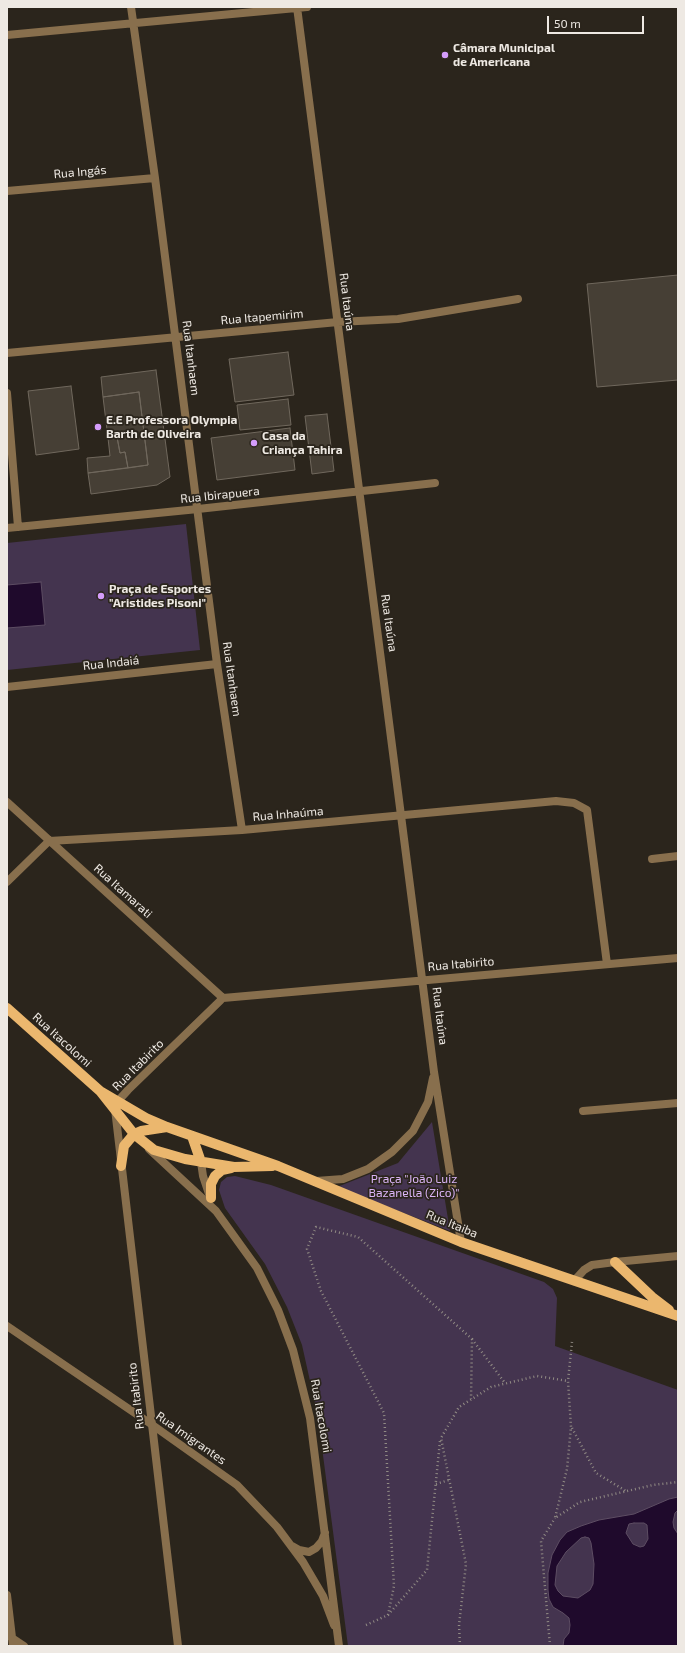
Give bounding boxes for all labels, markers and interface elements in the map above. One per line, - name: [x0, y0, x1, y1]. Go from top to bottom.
- scale bar: [549, 8, 646, 34]
- text: 50 m: [554, 16, 581, 30]
- place label: Câmara Municipal de Americana: [453, 41, 555, 69]
- marker: Câmara Municipal de Americana: [440, 50, 450, 60]
- street label: Rua Ingás: [53, 163, 107, 181]
- street label: Rua Itaúna: [336, 272, 358, 332]
- street label: Rua Itapemirim: [220, 306, 304, 328]
- street label: Rua Itanhaem: [179, 320, 203, 396]
- place label: E.E Professora Olympia Barth de Oliveira: [106, 413, 237, 441]
- marker: E.E Professora Olympia Barth de Oliveira: [93, 422, 103, 432]
- place label: Casa da Criança Tahira: [262, 429, 343, 457]
- marker: Casa da Criança Tahira: [249, 438, 259, 448]
- street label: Rua Ibirapuera: [180, 484, 260, 506]
- place label: Praça de Esportes "Aristides Pisoni": [109, 582, 211, 610]
- marker: Praça de Esportes "Aristides Pisoni": [96, 591, 106, 601]
- street label: Rua Itaúna: [378, 593, 400, 653]
- street label: Rua Itanhaem: [220, 641, 244, 717]
- street label: Rua Indaiá: [82, 653, 140, 673]
- street label: Rua Inhaúma: [252, 804, 324, 824]
- street label: Rua Itamarati: [91, 861, 155, 921]
- street label: Rua Itabirito: [427, 954, 495, 974]
- street label: Rua Itaúna: [429, 986, 451, 1046]
- street label: Rua Itacolomi: [30, 1010, 94, 1070]
- street label: Rua Itabirito: [109, 1036, 167, 1094]
- park label: Praça "João Luiz Bazanella (Zico)": [368, 1172, 460, 1200]
- street label: Rua Itaiba: [424, 1207, 480, 1241]
- street label: Rua Itabirito: [125, 1362, 147, 1430]
- street label: Rua Itacolomi: [307, 1378, 335, 1454]
- street label: Rua Imigrantes: [153, 1408, 229, 1468]

